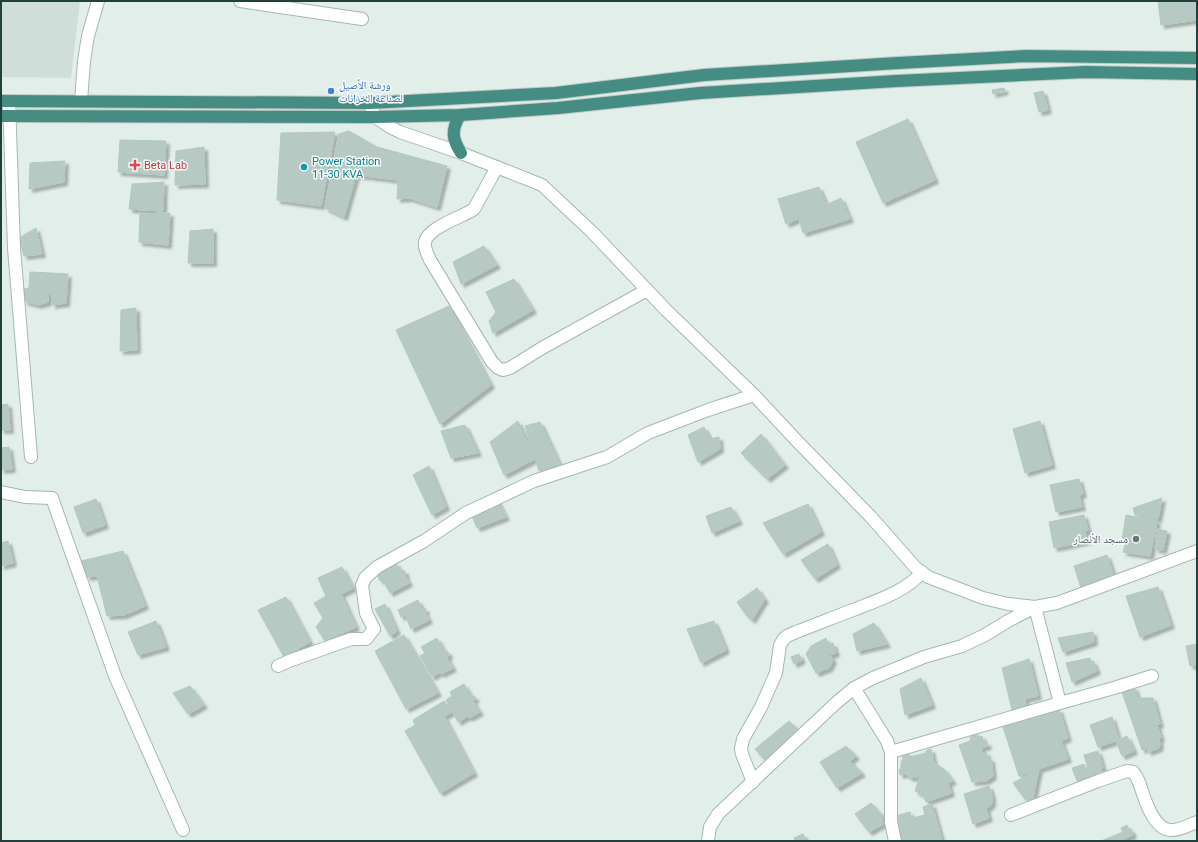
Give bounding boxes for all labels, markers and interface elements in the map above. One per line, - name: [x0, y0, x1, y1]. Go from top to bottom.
- place label: ورشة الأصيل لصناعة الخزانات: [339, 79, 403, 105]
- marker: ورشة الأصيل لصناعة الخزانات: [326, 86, 336, 96]
- place label: Power Station 11-30 KVA: [312, 155, 380, 181]
- marker: Beta Lab: [129, 159, 141, 171]
- place label: Beta Lab: [144, 159, 187, 172]
- marker: Power Station 11-30 KVA: [299, 162, 309, 172]
- place label: مسجد الأنصار: [1072, 533, 1128, 546]
- marker: مسجد الأنصار: [1131, 534, 1141, 544]

